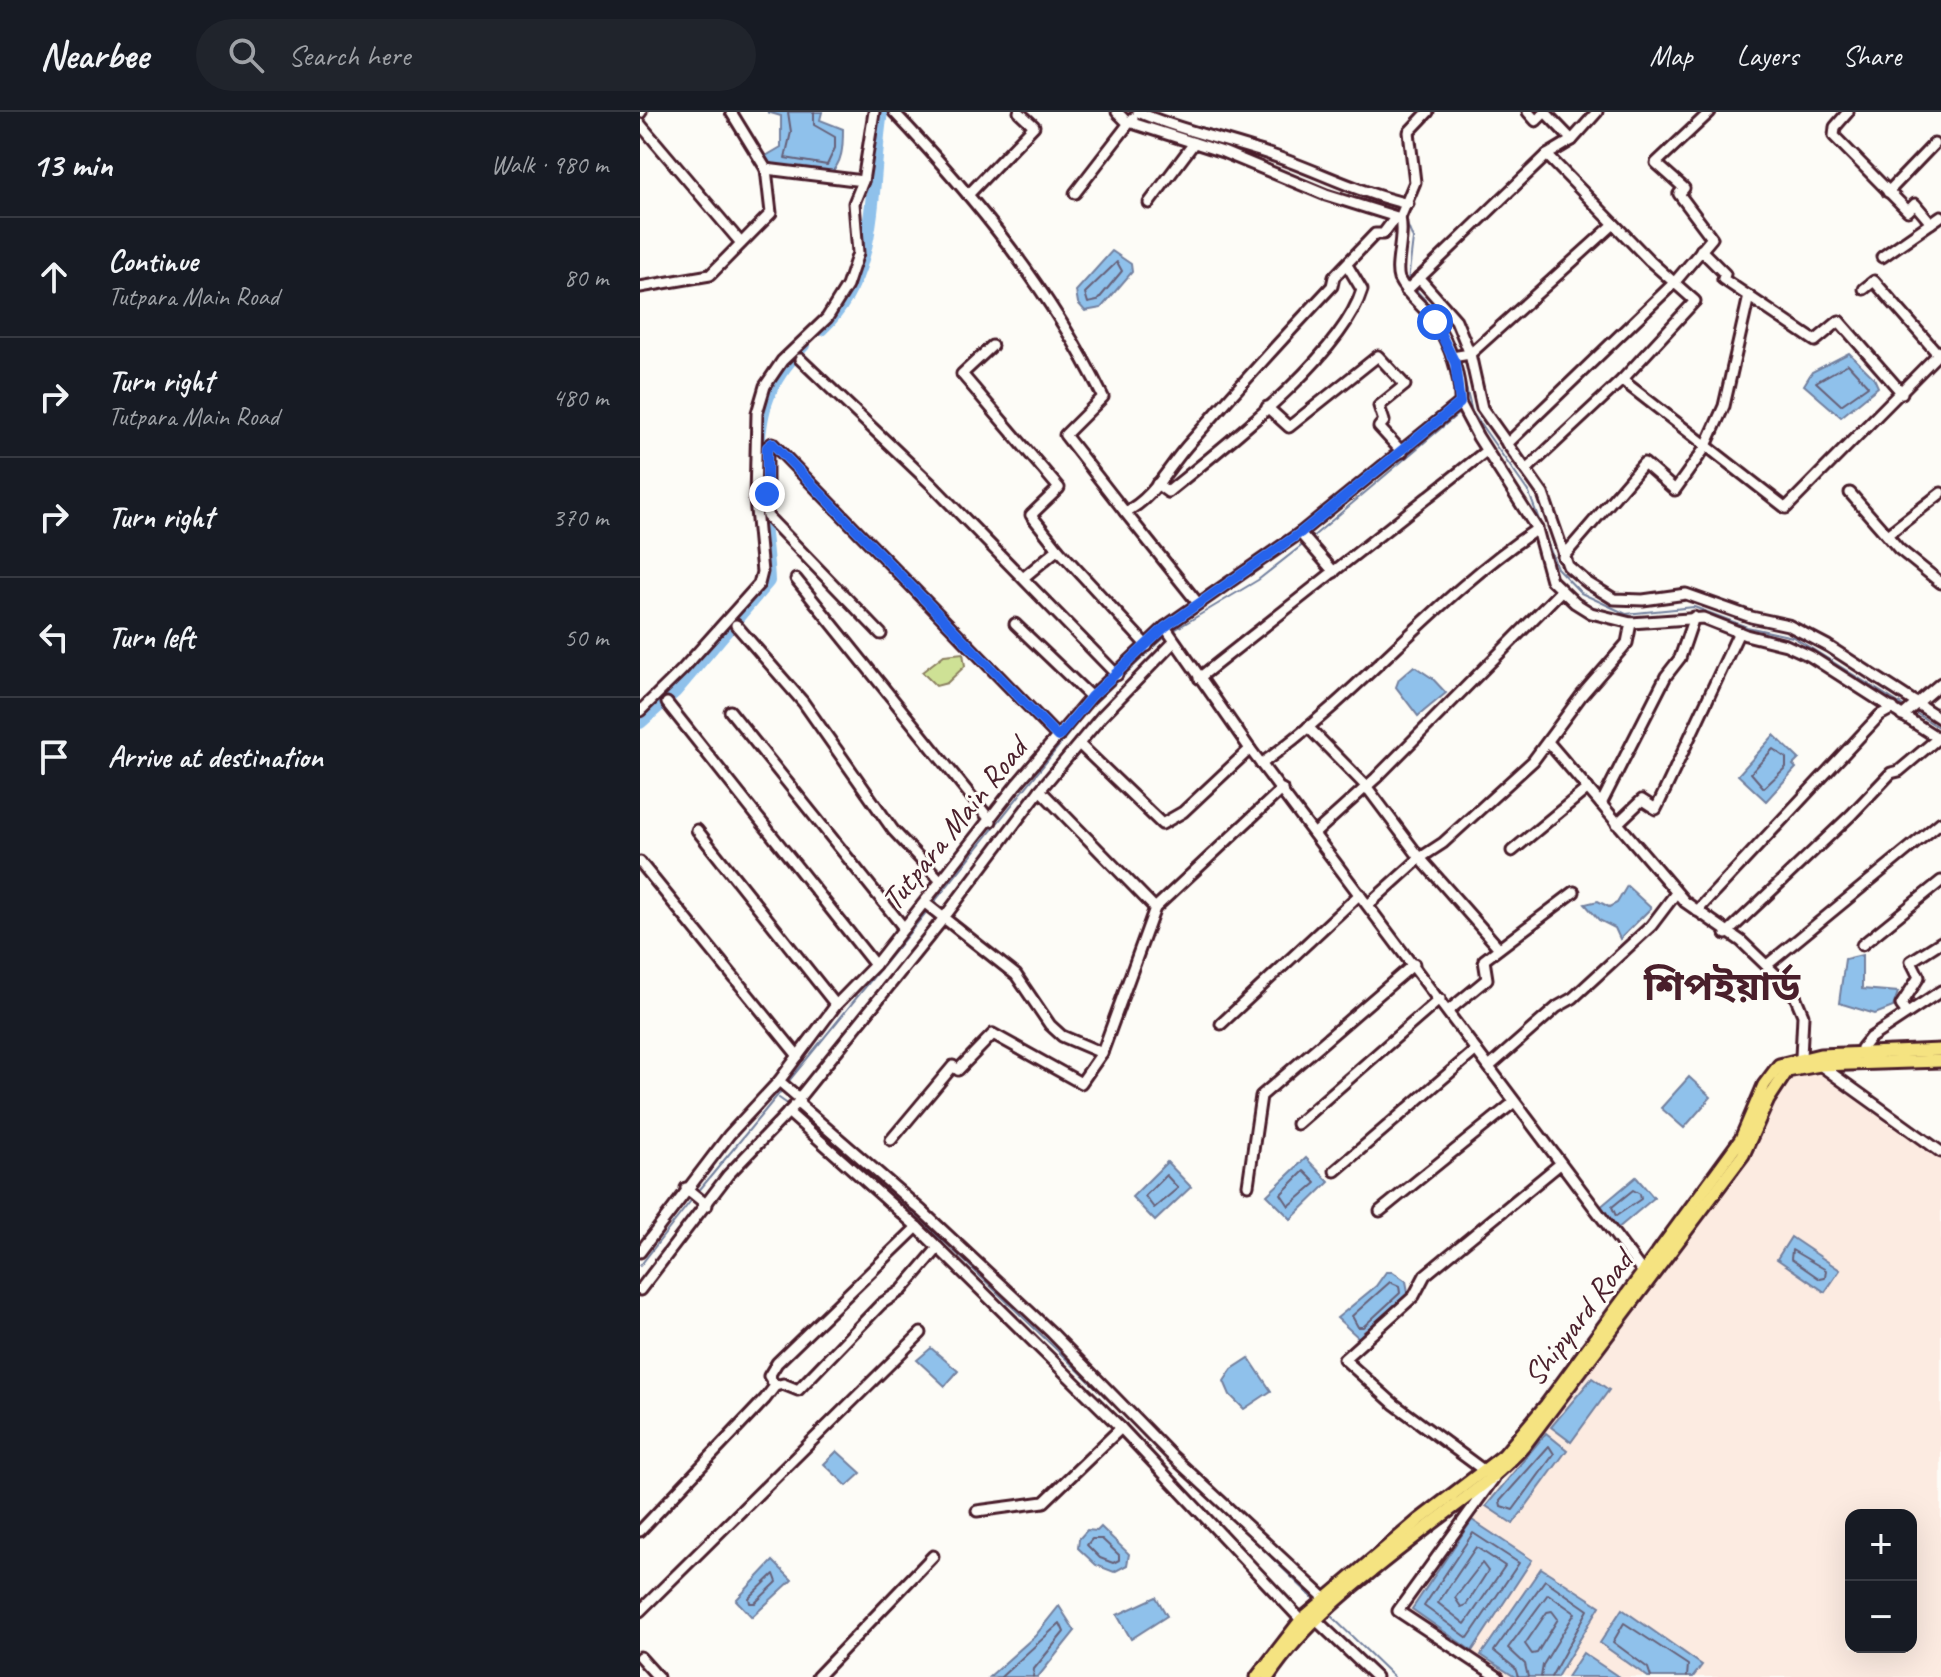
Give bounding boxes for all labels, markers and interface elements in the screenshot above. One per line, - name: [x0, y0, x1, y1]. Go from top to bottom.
- search box: [196, 19, 756, 91]
- text: Nearbee: [40, 32, 148, 79]
- icon: search: [224, 33, 268, 77]
- text: Search here: [288, 36, 410, 74]
- text: Map: [1650, 38, 1693, 73]
- text: Layers: [1737, 38, 1798, 73]
- text: Share: [1842, 38, 1901, 73]
- text: 13 min: [32, 143, 112, 186]
- text: Walk · 980 m: [491, 148, 608, 181]
- text: Continue: [108, 242, 198, 280]
- icon: ahead: [32, 255, 76, 299]
- text: 80 m: [564, 261, 608, 294]
- text: Tutpara Main Road: [108, 280, 279, 313]
- route start: [1417, 304, 1453, 340]
- text: Turn right: [108, 362, 213, 400]
- icon: right: [32, 375, 76, 419]
- text: 480 m: [552, 381, 608, 414]
- text: Tutpara Main Road: [108, 400, 279, 433]
- route end: [749, 476, 785, 512]
- icon: right: [32, 495, 76, 539]
- text: Turn right: [108, 498, 213, 536]
- text: 370 m: [552, 501, 608, 534]
- icon: left: [32, 615, 76, 659]
- text: Turn left: [108, 618, 195, 656]
- text: 50 m: [564, 621, 608, 654]
- street label: Tutpara Main Road: [872, 725, 1040, 919]
- icon: arrive: [32, 735, 76, 779]
- text: Arrive at destination: [108, 738, 323, 776]
- district label: শিপইয়ার্ড: [1643, 962, 1801, 1012]
- street label: Shipyard Road: [1514, 1238, 1645, 1394]
- map controls: [1845, 1509, 1917, 1653]
- button: +: [1845, 1509, 1917, 1581]
- button: −: [1845, 1581, 1917, 1653]

